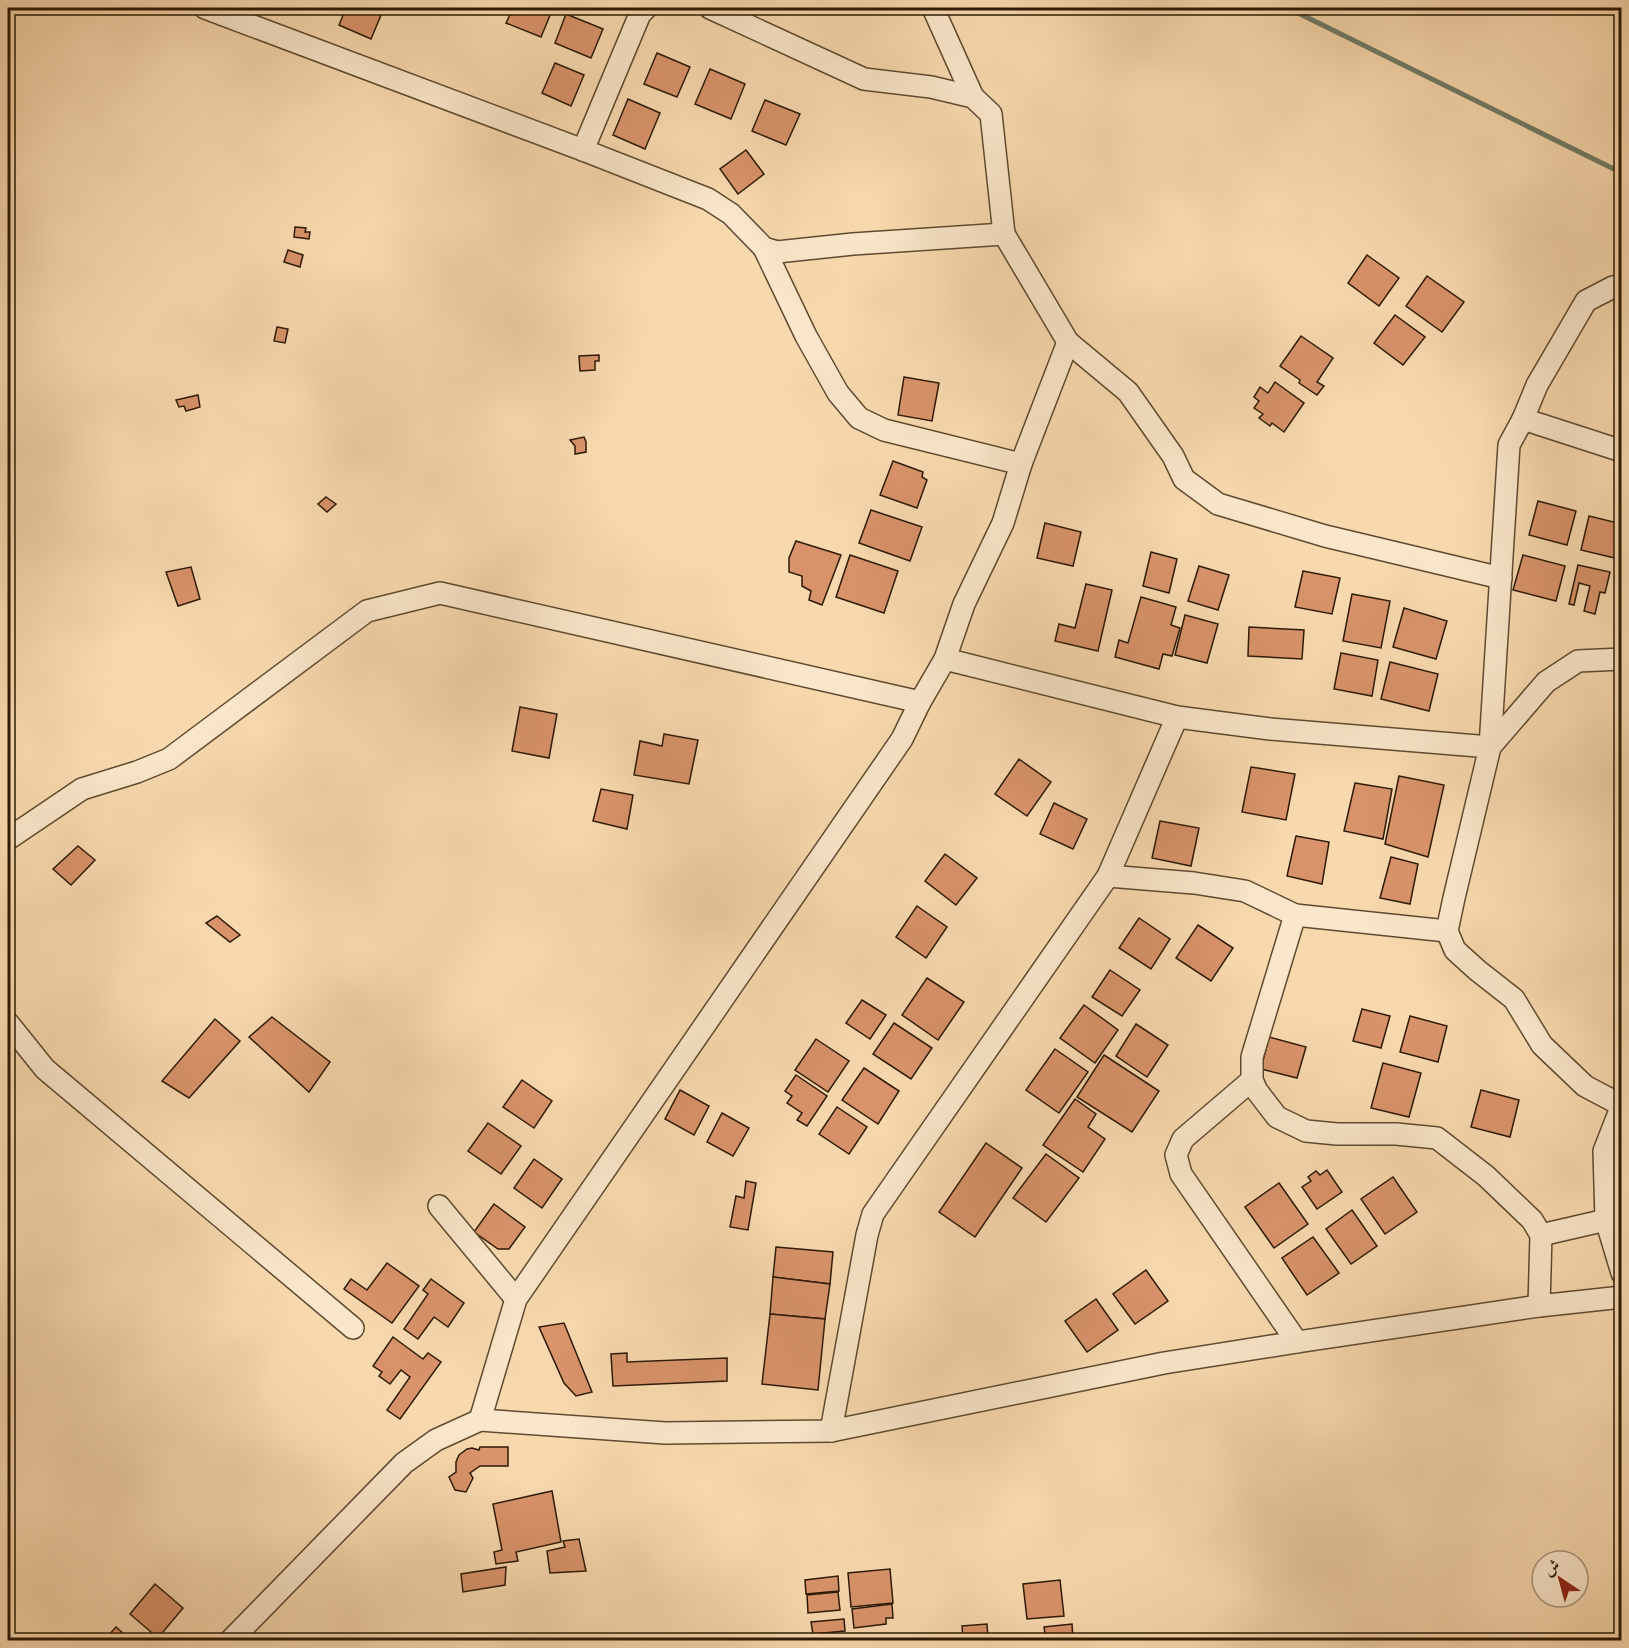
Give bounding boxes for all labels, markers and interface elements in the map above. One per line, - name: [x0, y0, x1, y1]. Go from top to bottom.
- north arrow: [1530, 1549, 1590, 1609]
- text: ش: [1541, 1557, 1563, 1580]

